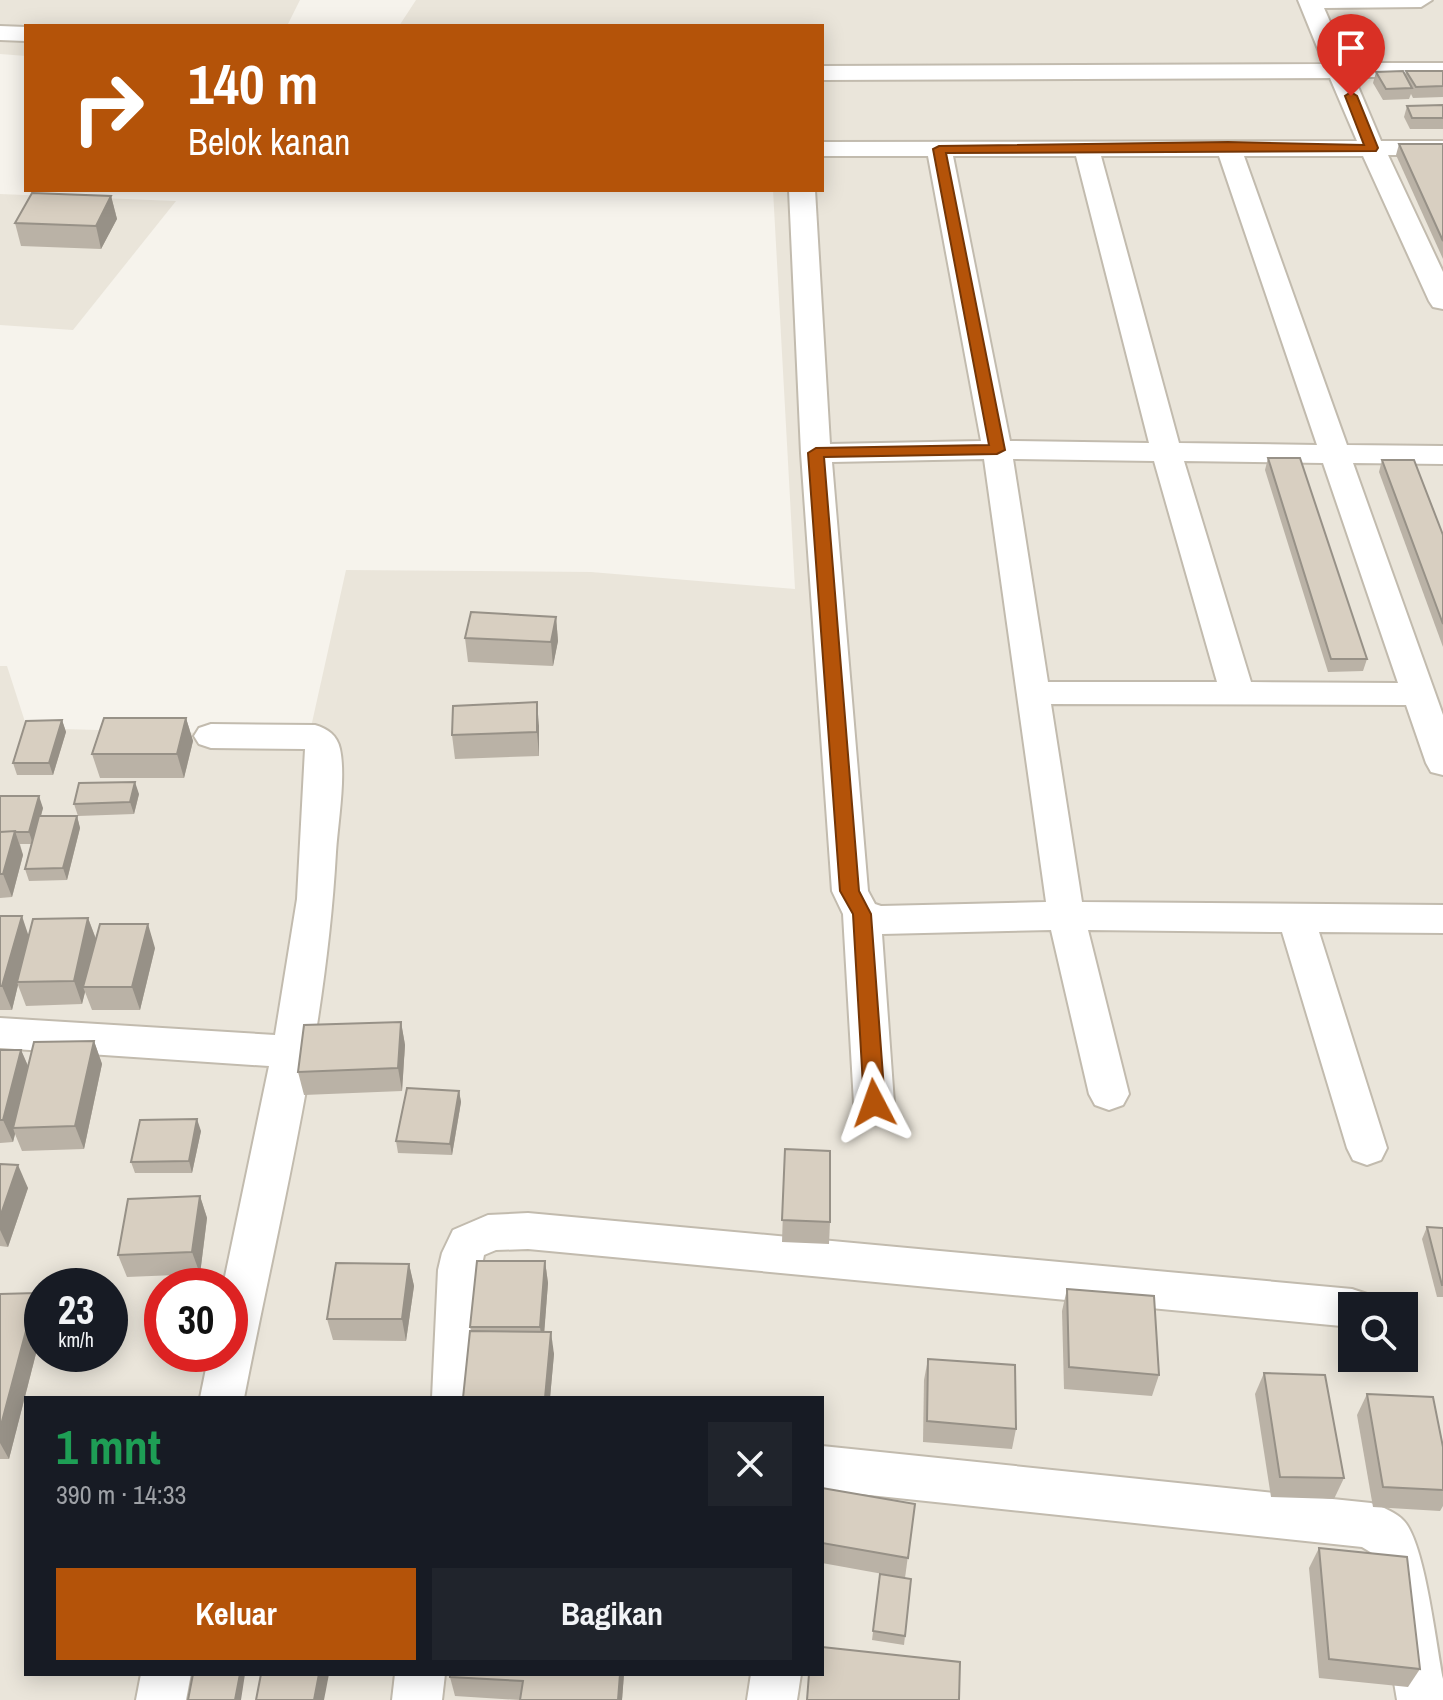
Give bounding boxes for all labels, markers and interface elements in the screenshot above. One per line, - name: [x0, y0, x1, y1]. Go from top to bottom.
- pin: [1317, 14.0, 1385, 96]
- icon: arrive: [1329, 26, 1373, 70]
- text: 140 m: [188, 46, 318, 121]
- icon: right: [56, 56, 160, 160]
- text: Belok kanan: [188, 118, 350, 166]
- position arrow: [832, 1061, 916, 1145]
- speed limit sign: 30: [144, 1268, 248, 1372]
- text: 23: [58, 1283, 94, 1336]
- map controls: [1338, 1292, 1418, 1372]
- button: search: [1338, 1292, 1418, 1372]
- text: km/h: [58, 1326, 94, 1353]
- text: 1 mnt: [56, 1414, 161, 1479]
- button: close: [708, 1422, 792, 1506]
- text: 390 m · 14:33: [56, 1477, 186, 1512]
- button: Keluar: [56, 1568, 416, 1660]
- button: Bagikan: [432, 1568, 792, 1660]

